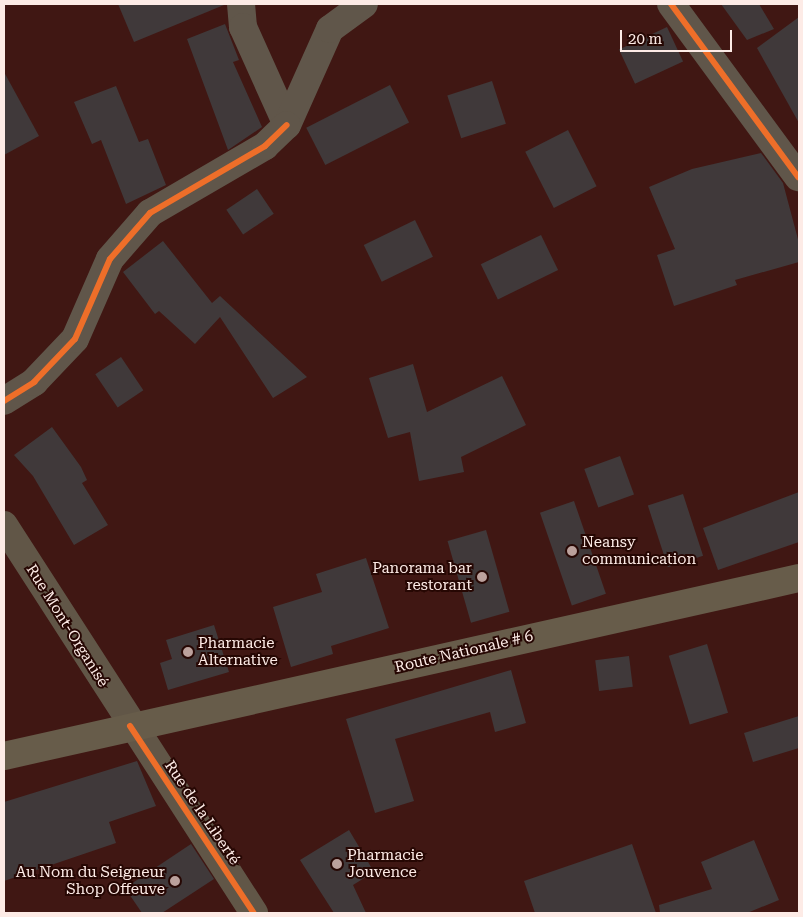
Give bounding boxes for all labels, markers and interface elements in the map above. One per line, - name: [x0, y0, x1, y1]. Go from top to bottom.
- scale bar: [623, 20, 736, 52]
- text: 20 m: [628, 30, 662, 48]
- place label: Neansy communication: [582, 533, 696, 568]
- marker: Neansy communication: [566, 545, 578, 557]
- place label: Panorama bar restorant: [372, 559, 472, 594]
- street label: Rue Mont-Organisé: [22, 562, 112, 690]
- marker: Panorama bar restorant: [476, 571, 488, 583]
- street label: Route Nationale # 6: [393, 627, 535, 677]
- place label: Pharmacie Alternative: [198, 634, 278, 669]
- marker: Pharmacie Alternative: [182, 646, 194, 658]
- street label: Rue de la Liberté: [160, 757, 244, 869]
- place label: Pharmacie Jouvence: [347, 846, 424, 881]
- marker: Pharmacie Jouvence: [331, 858, 343, 870]
- place label: Au Nom du Seigneur Shop Offeuve: [16, 863, 165, 898]
- marker: Au Nom du Seigneur Shop Offeuve: [169, 875, 181, 887]

